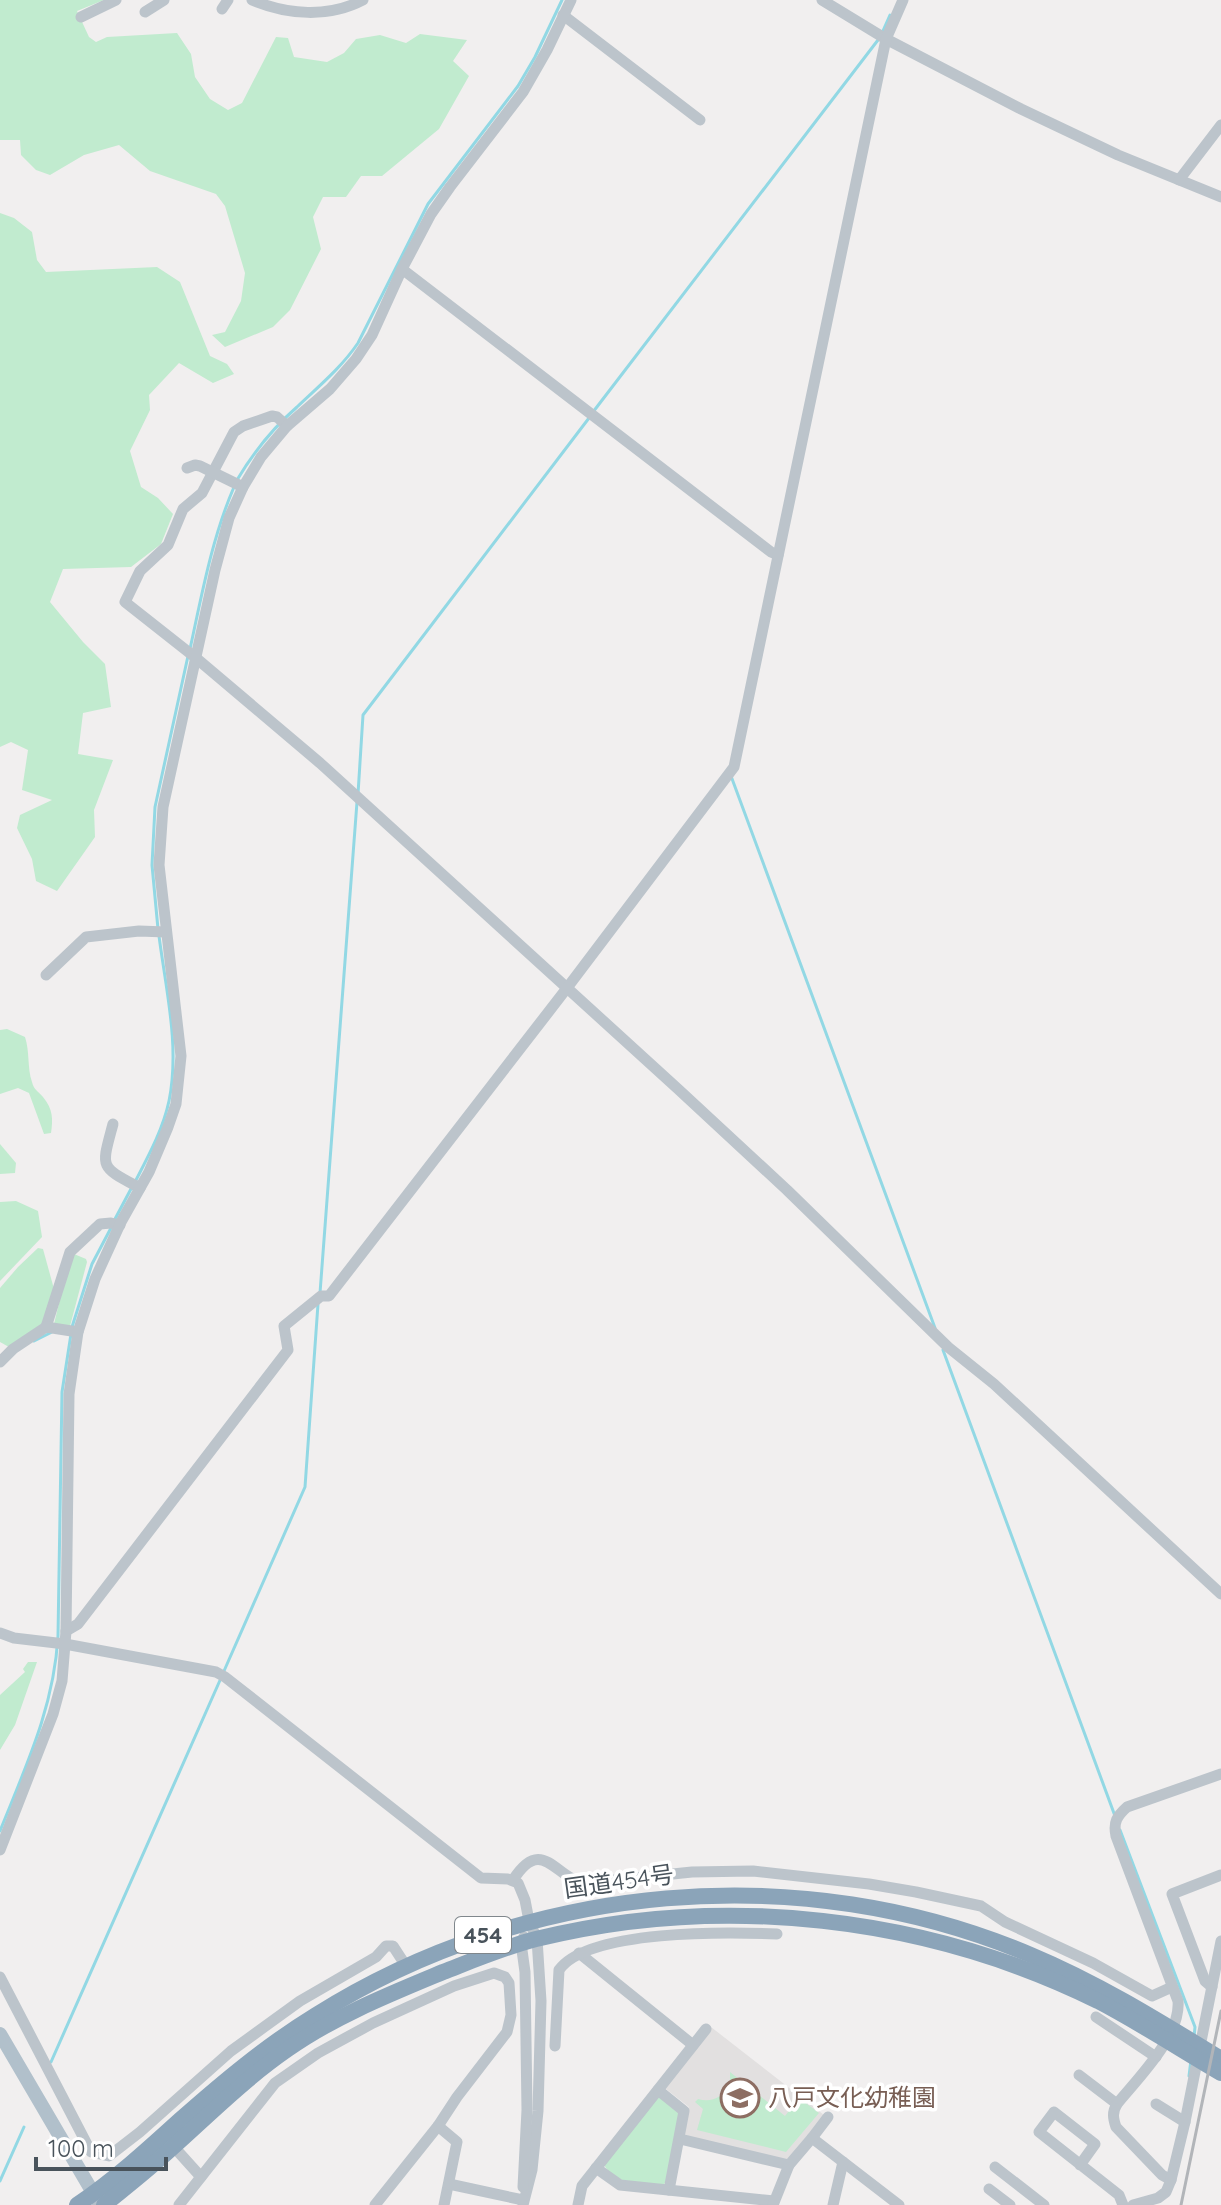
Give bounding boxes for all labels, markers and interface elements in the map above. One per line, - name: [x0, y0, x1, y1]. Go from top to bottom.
- street label: 国道454号: [562, 1858, 676, 1904]
- road number: 454: [455, 1917, 511, 1953]
- school or university icon: 八戸文化幼稚園: [719, 2077, 761, 2119]
- place label: 八戸文化幼稚園: [768, 2082, 936, 2112]
- scale bar: [36, 2121, 166, 2171]
- text: 100 m: [48, 2133, 114, 2163]

